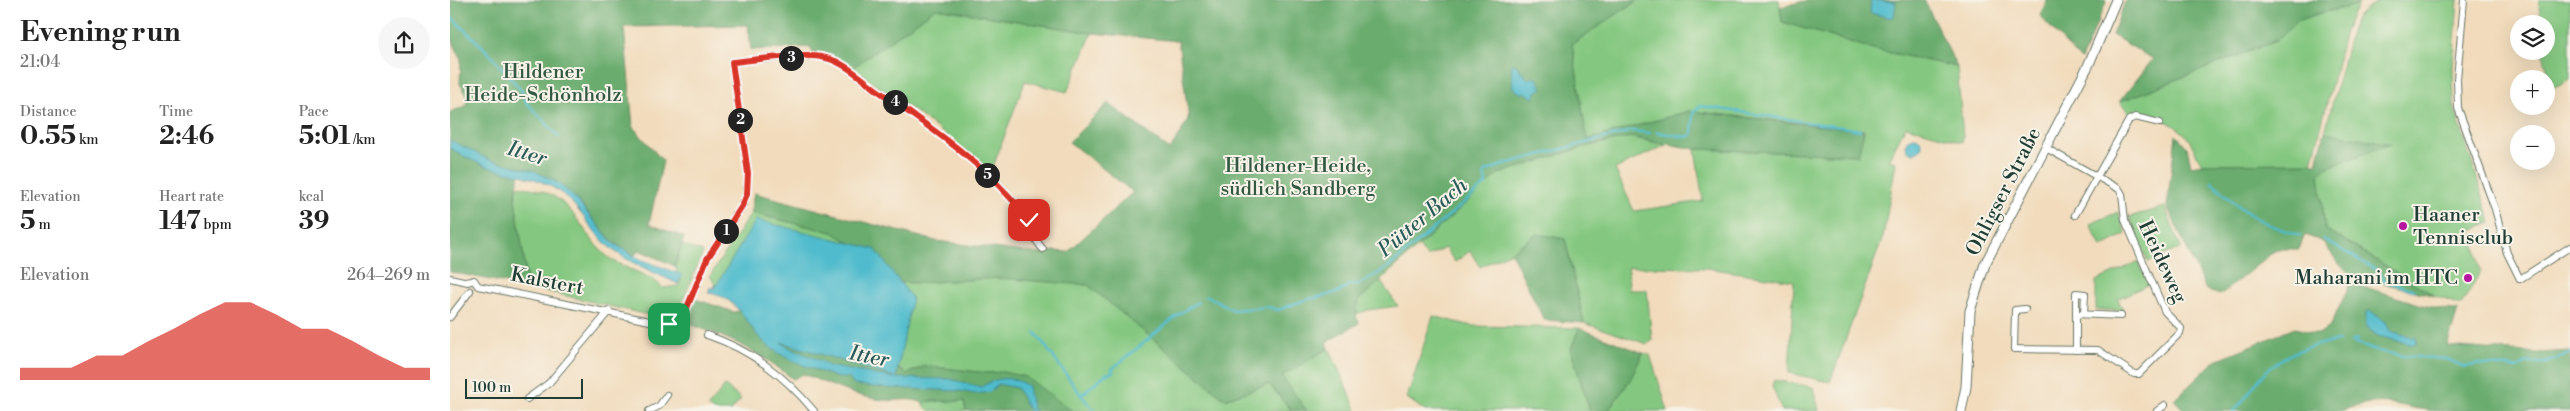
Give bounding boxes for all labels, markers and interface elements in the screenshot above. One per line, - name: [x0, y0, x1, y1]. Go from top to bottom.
- text: Evening run: [20, 15, 181, 50]
- map controls: [2510, 15, 2555, 170]
- button: layers: [2510, 15, 2555, 60]
- button: share: [378, 17, 430, 69]
- pin: 3: [778, 46, 804, 70]
- text: 3: [787, 49, 796, 67]
- text: 21:04: [20, 52, 60, 72]
- park label: Hildener Heide-Schönholz: [464, 60, 622, 108]
- button: +: [2510, 70, 2555, 115]
- pin: 4: [882, 90, 908, 114]
- text: 4: [891, 93, 900, 111]
- text: Distance: [20, 103, 77, 121]
- text: Time: [159, 103, 193, 121]
- text: Pace: [299, 103, 329, 121]
- pin: 2: [728, 108, 752, 132]
- text: 2: [736, 111, 745, 129]
- text: 0.55: [20, 121, 76, 152]
- text: 2:46: [159, 121, 214, 152]
- text: 5:01: [299, 121, 350, 152]
- street label: Ohligser Straße: [1961, 124, 2047, 260]
- button: −: [2510, 125, 2555, 170]
- text: km: [76, 131, 99, 149]
- text: /km: [350, 131, 376, 149]
- water label: Itter: [503, 135, 551, 173]
- park label: Hildener-Heide, südlich Sandberg: [1220, 154, 1376, 202]
- pin: 5: [974, 162, 1000, 188]
- text: 5: [983, 166, 992, 184]
- water label: Pütter Bach: [1372, 173, 1473, 264]
- text: Elevation: [20, 188, 81, 206]
- text: Heart rate: [159, 188, 224, 206]
- text: kcal: [299, 188, 324, 206]
- pin: [1008, 199, 1050, 241]
- place label: Haaner Tennisclub: [2413, 203, 2513, 251]
- text: 5: [20, 206, 36, 237]
- text: 147: [159, 206, 201, 237]
- text: 39: [299, 206, 329, 237]
- icon: check: [1015, 206, 1043, 234]
- text: m: [36, 216, 51, 234]
- text: bpm: [201, 216, 232, 234]
- street label: Heideweg: [2132, 217, 2192, 308]
- pin: 1: [714, 218, 738, 244]
- marker: Haaner Tennisclub: [2397, 220, 2409, 232]
- text: 1: [723, 222, 730, 240]
- street label: Kalstert: [508, 263, 586, 301]
- text: Elevation: [20, 265, 89, 285]
- text: 264–269 m: [347, 265, 430, 285]
- place label: Maharani im HTC: [2295, 266, 2458, 291]
- marker: Maharani im HTC: [2462, 272, 2474, 284]
- pin: [648, 303, 690, 345]
- icon: arrive: [655, 310, 683, 338]
- water label: Itter: [846, 340, 892, 374]
- scale bar: [465, 376, 582, 399]
- text: 100 m: [472, 379, 511, 397]

